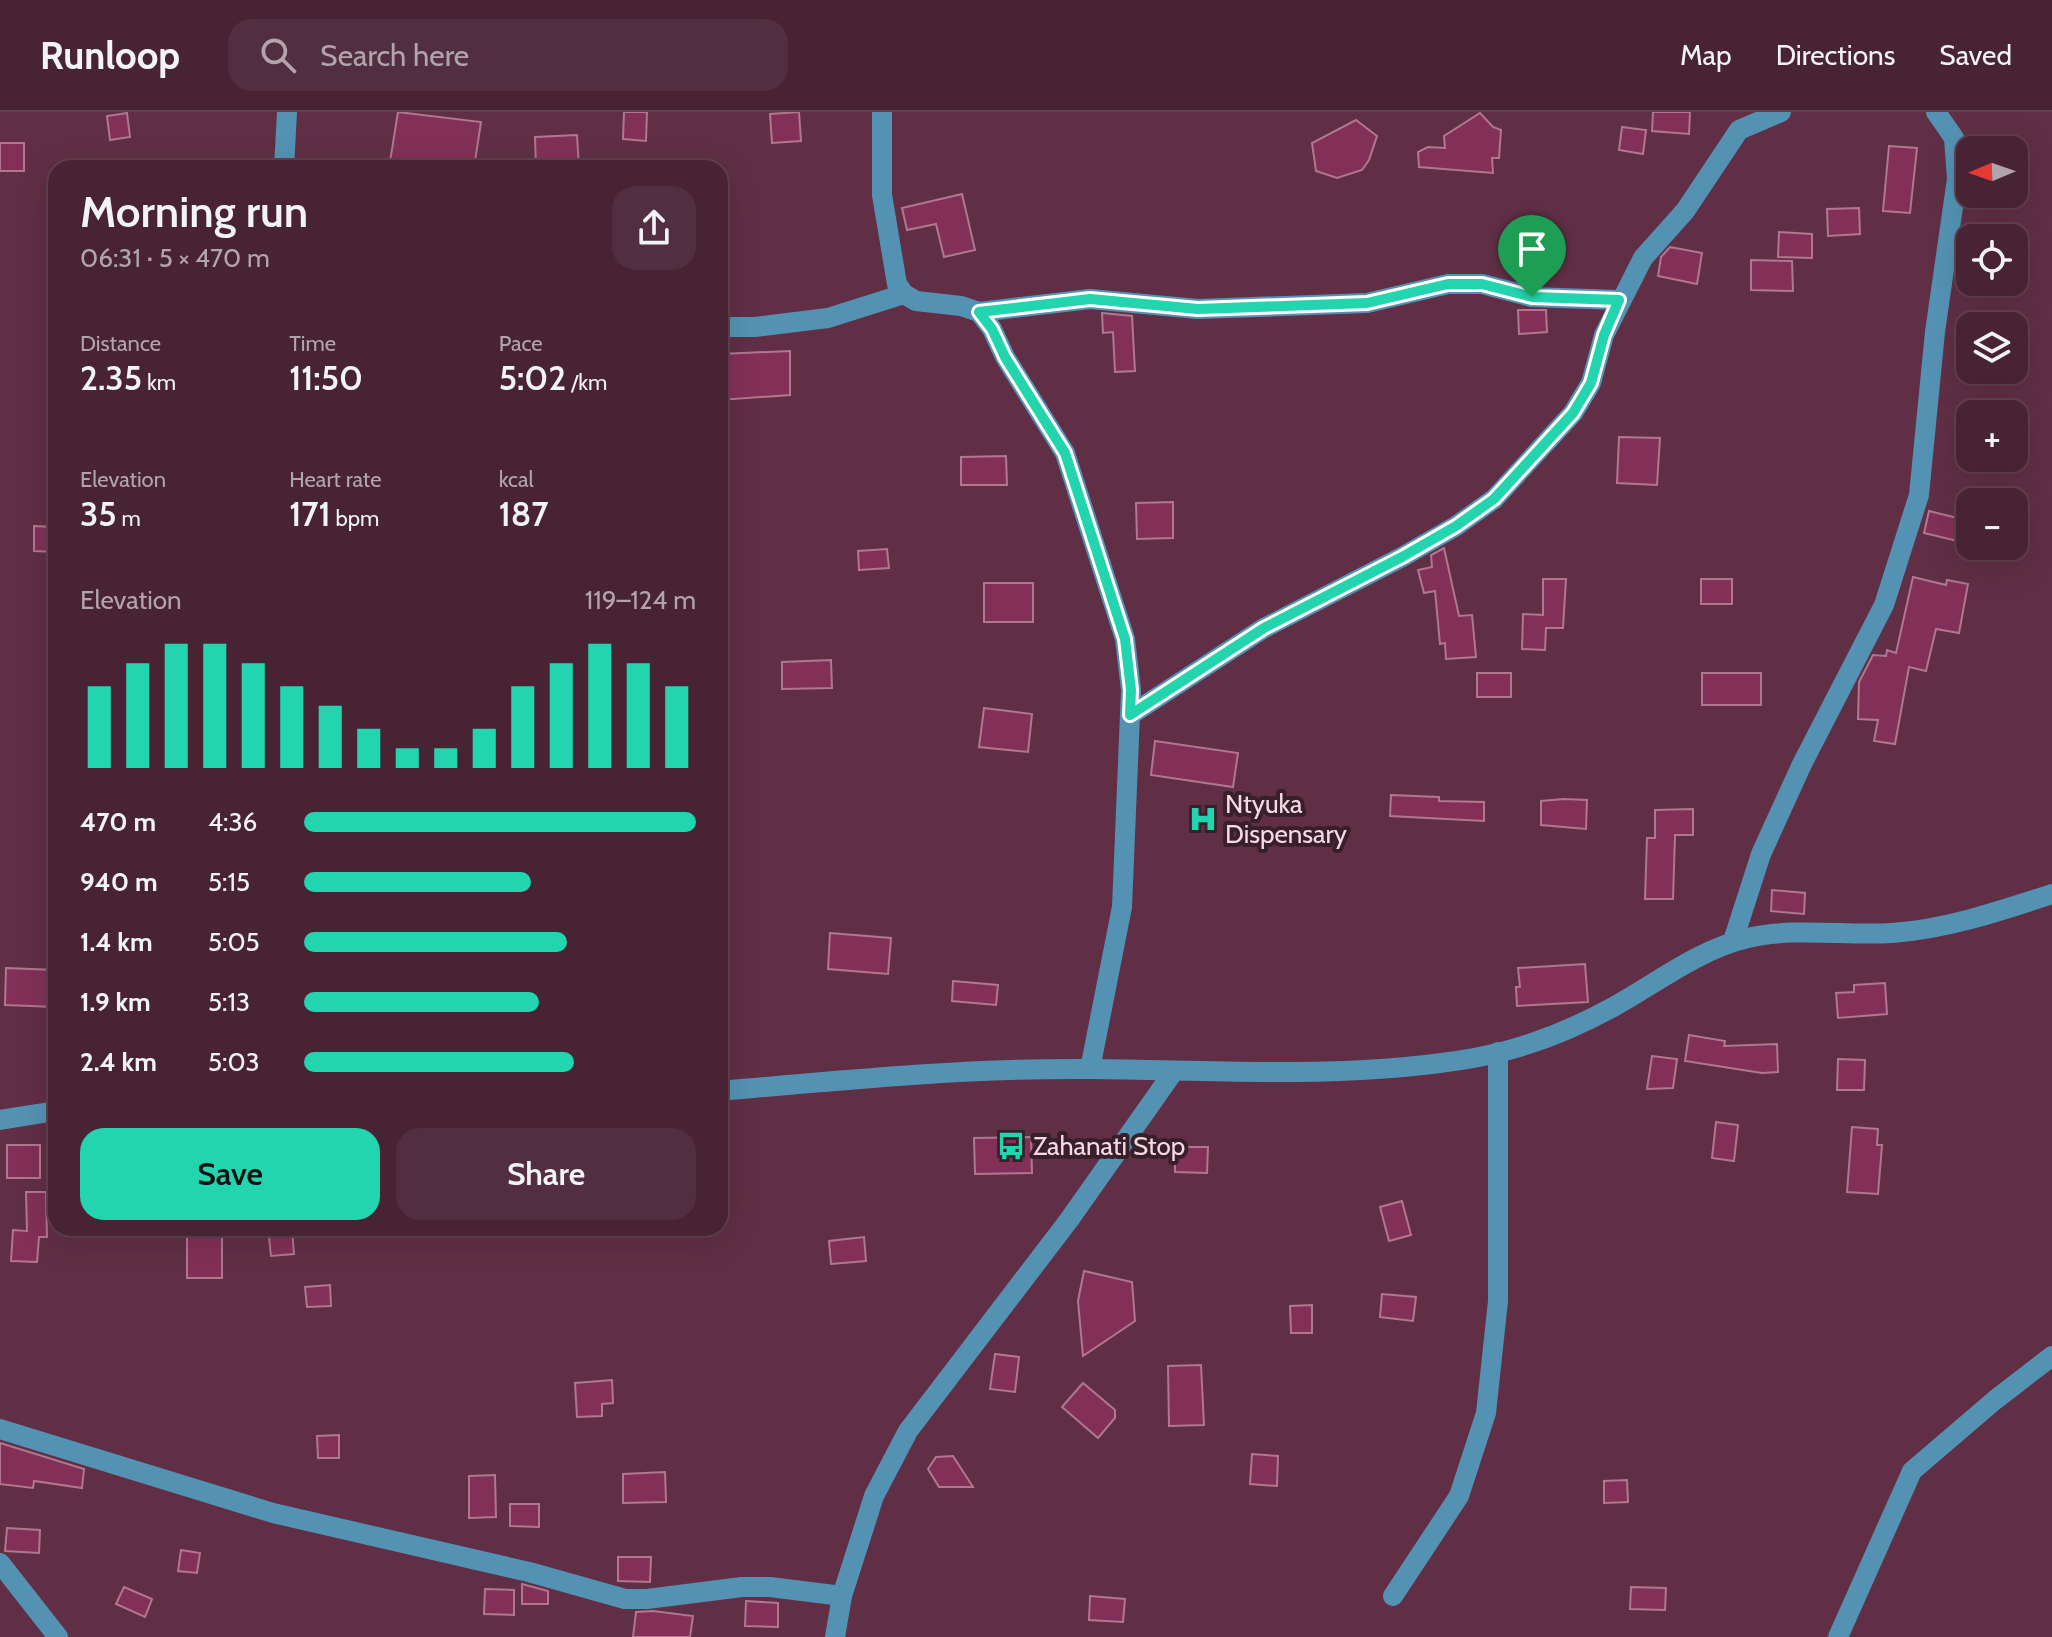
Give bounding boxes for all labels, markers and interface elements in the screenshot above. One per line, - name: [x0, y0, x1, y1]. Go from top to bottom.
- search box: [228, 19, 788, 91]
- text: Runloop: [40, 32, 180, 79]
- icon: search: [256, 33, 300, 77]
- text: Search here: [320, 37, 469, 74]
- text: Map: [1680, 38, 1732, 72]
- text: Directions: [1776, 38, 1895, 72]
- text: Saved: [1939, 38, 2012, 72]
- north arrow: [1956, 136, 2028, 208]
- map controls: [1956, 136, 2028, 560]
- text: Morning run: [80, 185, 308, 238]
- button: share: [612, 186, 696, 270]
- pin: [1498, 215, 1566, 297]
- button: locate: [1956, 224, 2028, 296]
- icon: arrive: [1510, 227, 1554, 271]
- text: 06:31 · 5 × 470 m: [80, 242, 270, 274]
- button: layers: [1956, 312, 2028, 384]
- text: Distance: [80, 330, 161, 357]
- text: Time: [289, 330, 336, 357]
- text: Pace: [499, 330, 543, 357]
- text: 2.35: [80, 357, 142, 399]
- text: 11:50: [289, 357, 363, 399]
- text: 5:02: [499, 357, 566, 399]
- text: km: [142, 369, 176, 396]
- text: /km: [566, 369, 607, 396]
- button: +: [1956, 400, 2028, 472]
- text: Elevation: [80, 466, 166, 493]
- text: Heart rate: [289, 466, 381, 493]
- text: kcal: [499, 466, 534, 493]
- button: −: [1956, 488, 2028, 560]
- text: 35: [80, 493, 117, 535]
- text: 171: [289, 493, 331, 535]
- text: 187: [499, 493, 548, 535]
- text: m: [117, 505, 141, 532]
- text: bpm: [331, 505, 379, 532]
- text: Elevation: [80, 584, 182, 616]
- text: 119–124 m: [585, 584, 696, 616]
- place label: Ntyuka Dispensary: [1225, 788, 1347, 850]
- hospital icon: Ntyuka Dispensary: [1188, 804, 1218, 834]
- text: 470 m: [80, 806, 156, 838]
- text: 4:36: [208, 806, 257, 838]
- text: 940 m: [80, 866, 158, 898]
- text: 5:15: [208, 866, 250, 898]
- text: 1.4 km: [80, 926, 153, 958]
- text: 5:05: [208, 926, 260, 958]
- text: 1.9 km: [80, 986, 151, 1018]
- text: 5:13: [208, 986, 250, 1018]
- text: 2.4 km: [80, 1046, 157, 1078]
- text: 5:03: [208, 1046, 260, 1078]
- button: Save: [80, 1128, 380, 1220]
- button: Share: [396, 1128, 696, 1220]
- place label: Zahanati Stop: [1033, 1130, 1185, 1162]
- bus stop icon: Zahanati Stop: [996, 1131, 1026, 1161]

